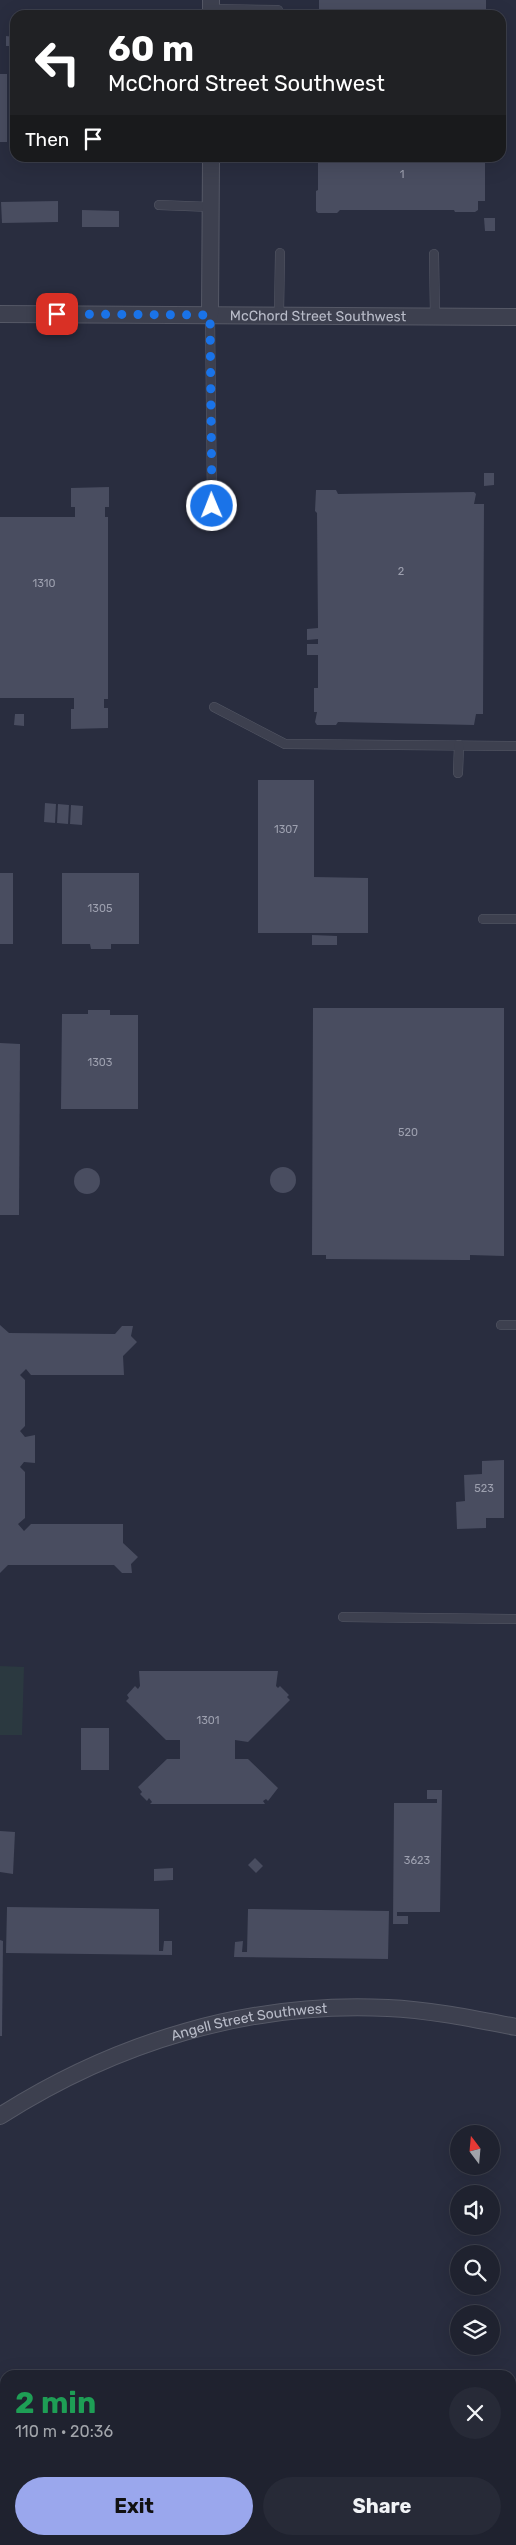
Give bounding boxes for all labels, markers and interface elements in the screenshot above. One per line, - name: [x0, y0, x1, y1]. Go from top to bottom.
- text: 60 m: [108, 28, 194, 70]
- icon: left: [25, 30, 90, 95]
- text: McChord Street Southwest: [108, 70, 385, 97]
- icon: arrive: [79, 125, 107, 153]
- text: Then: [25, 128, 69, 151]
- house number: 1: [400, 168, 404, 181]
- pin: [36, 293, 78, 335]
- icon: arrive: [43, 300, 71, 328]
- street label: McChord Street Southwest: [230, 307, 407, 325]
- position arrow: [185, 479, 237, 531]
- house number: 2: [398, 565, 404, 578]
- house number: 1310: [33, 577, 55, 590]
- house number: 1307: [274, 823, 298, 836]
- house number: 1305: [88, 902, 113, 915]
- house number: 1303: [88, 1056, 113, 1069]
- house number: 520: [398, 1126, 418, 1139]
- house number: 523: [474, 1482, 494, 1495]
- house number: 1301: [196, 1714, 220, 1727]
- house number: 3623: [404, 1854, 431, 1867]
- street label: Angell Street Southwest: [169, 1999, 328, 2044]
- north arrow: [450, 2125, 500, 2175]
- map controls: [450, 2125, 500, 2355]
- button: sound: [450, 2185, 500, 2235]
- button: search: [450, 2245, 500, 2295]
- button: layers: [450, 2305, 500, 2355]
- text: 2 min: [15, 2385, 96, 2421]
- button: close: [449, 2387, 501, 2439]
- text: 110 m · 20:36: [15, 2422, 113, 2441]
- button: Exit: [15, 2477, 253, 2535]
- button: Share: [263, 2477, 501, 2535]

